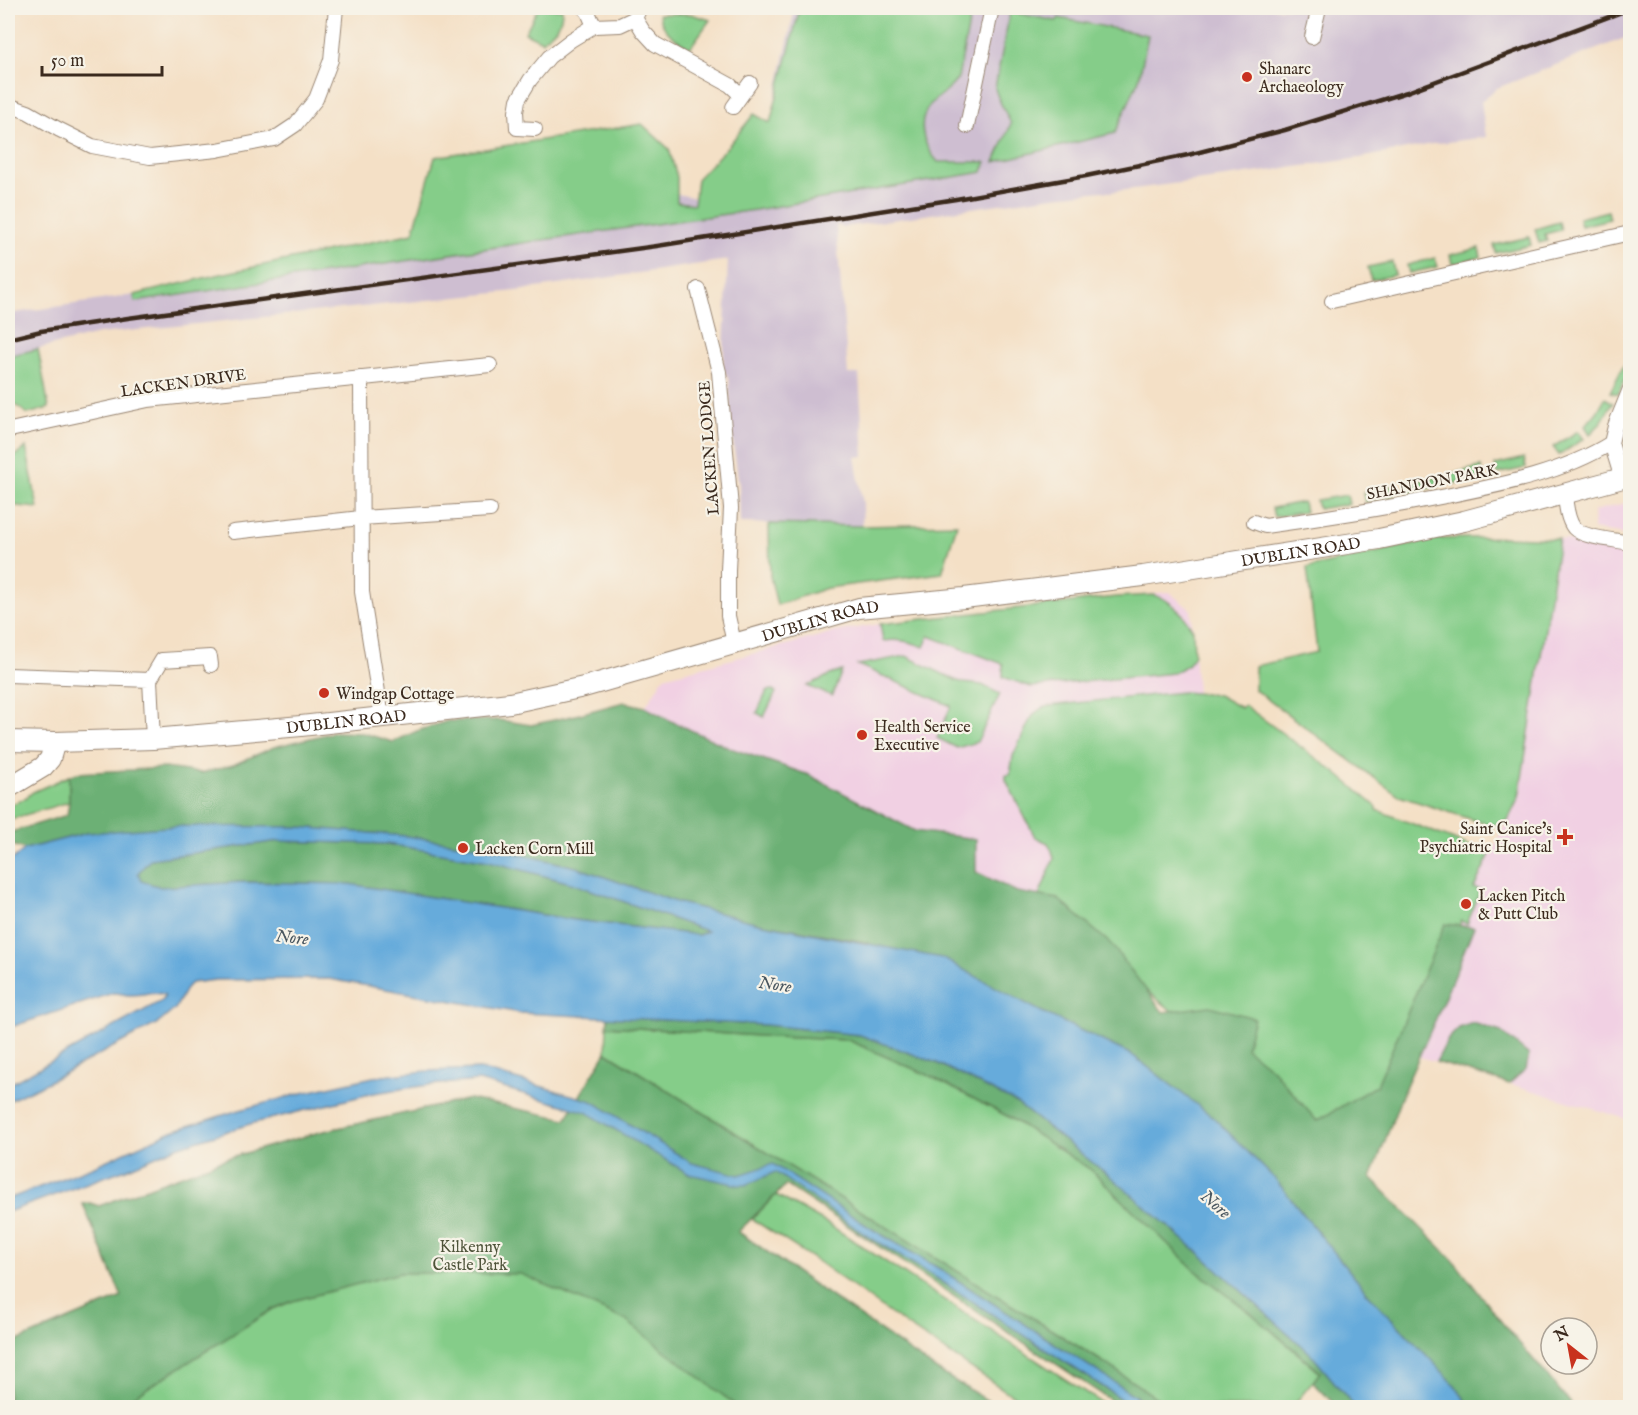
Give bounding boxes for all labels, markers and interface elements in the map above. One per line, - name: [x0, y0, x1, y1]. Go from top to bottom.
- scale bar: [42, 39, 162, 77]
- text: 50 m: [51, 50, 84, 73]
- place label: Shanarc Archaeology: [1258, 60, 1344, 98]
- marker: Shanarc Archaeology: [1240, 70, 1254, 84]
- street label: LACKEN DRIVE: [119, 365, 247, 403]
- street label: LACKEN LODGE: [695, 380, 725, 516]
- street label: SHANDON PARK: [1365, 460, 1500, 505]
- street label: DUBLIN ROAD: [1240, 534, 1362, 573]
- street label: DUBLIN ROAD: [760, 598, 880, 647]
- place label: Windgap Cottage: [336, 685, 454, 705]
- marker: Windgap Cottage: [317, 686, 331, 700]
- street label: DUBLIN ROAD: [285, 706, 408, 739]
- place label: Health Service Executive: [874, 718, 971, 756]
- marker: Health Service Executive: [855, 728, 869, 742]
- place label: Saint Canice's Psychiatric Hospital: [1420, 820, 1553, 858]
- marker: Saint Canice's Psychiatric Hospital: [1556, 828, 1574, 846]
- place label: Lacken Corn Mill: [475, 840, 595, 860]
- marker: Lacken Corn Mill: [456, 841, 470, 855]
- place label: Lacken Pitch & Putt Club: [1478, 887, 1566, 925]
- marker: Lacken Pitch & Putt Club: [1459, 897, 1473, 911]
- water label: Nore: [274, 925, 310, 952]
- water label: Nore: [757, 972, 793, 999]
- water label: Nore: [1195, 1186, 1235, 1225]
- park label: Kilkenny Castle Park: [432, 1238, 508, 1276]
- north arrow: [1539, 1316, 1599, 1376]
- text: N: [1550, 1323, 1574, 1348]

